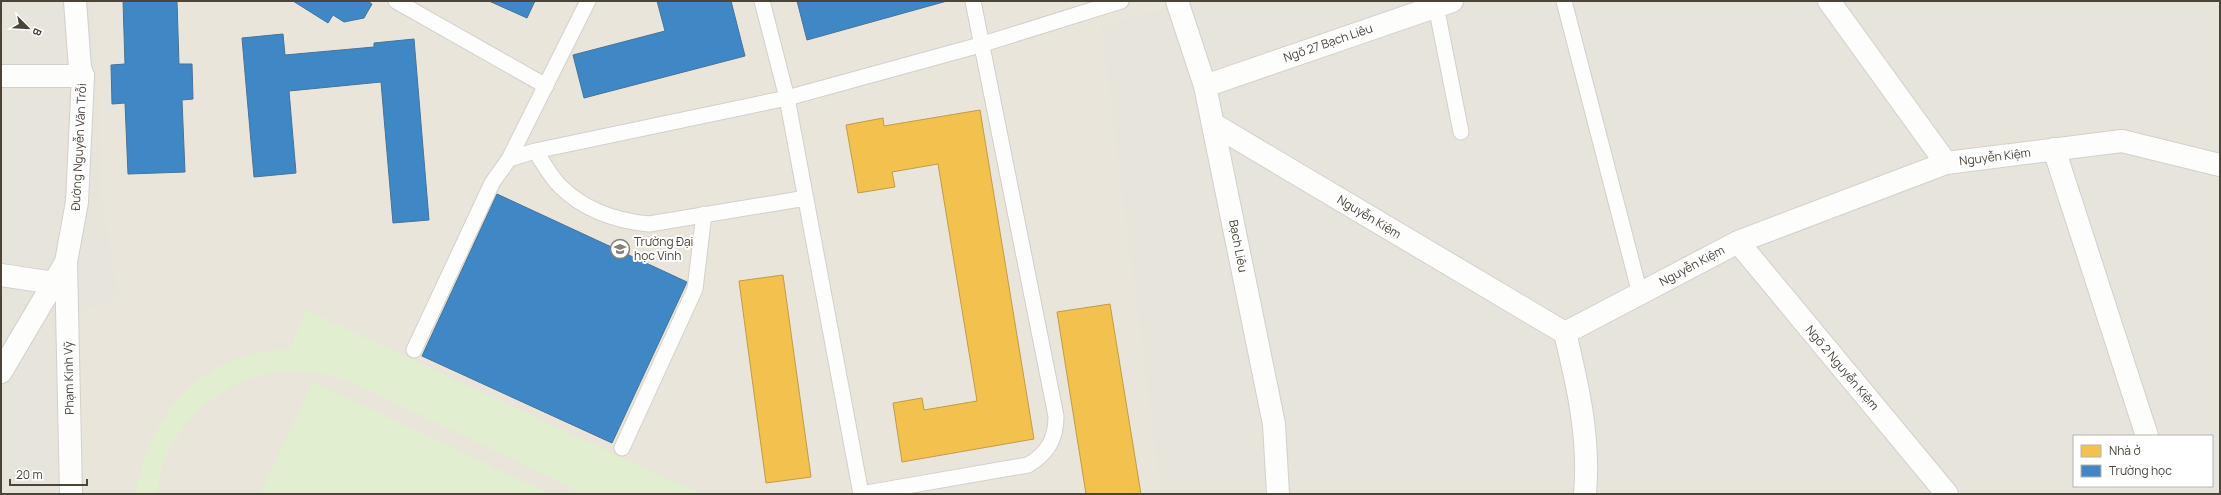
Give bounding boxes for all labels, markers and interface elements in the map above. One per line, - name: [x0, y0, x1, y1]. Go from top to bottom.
- north arrow: [8, 8, 48, 48]
- street label: Ngõ 27 Bạch Liêu: [1281, 19, 1375, 66]
- text: B: [29, 26, 46, 39]
- street label: Đường Nguyễn Văn Trỗi: [67, 83, 90, 211]
- street label: Nguyễn Kiệm: [1958, 144, 2032, 169]
- street label: Nguyễn Kiệm: [1334, 191, 1404, 242]
- street label: Bạch Liêu: [1225, 218, 1252, 274]
- place label: Trường Đại học Vinh: [634, 233, 693, 264]
- school or university icon: Trường Đại học Vinh: [609, 238, 631, 260]
- street label: Nguyễn Kiệm: [1656, 241, 1727, 290]
- street label: Ngõ 2 Nguyễn Kiệm: [1802, 322, 1883, 414]
- street label: Phạm Kinh Vỹ: [59, 340, 78, 415]
- legend: [2073, 435, 2213, 487]
- text: Nhà ở: [2109, 442, 2141, 459]
- scale bar: [10, 461, 87, 487]
- text: Trường học: [2109, 462, 2172, 479]
- text: 20 m: [16, 466, 43, 483]

